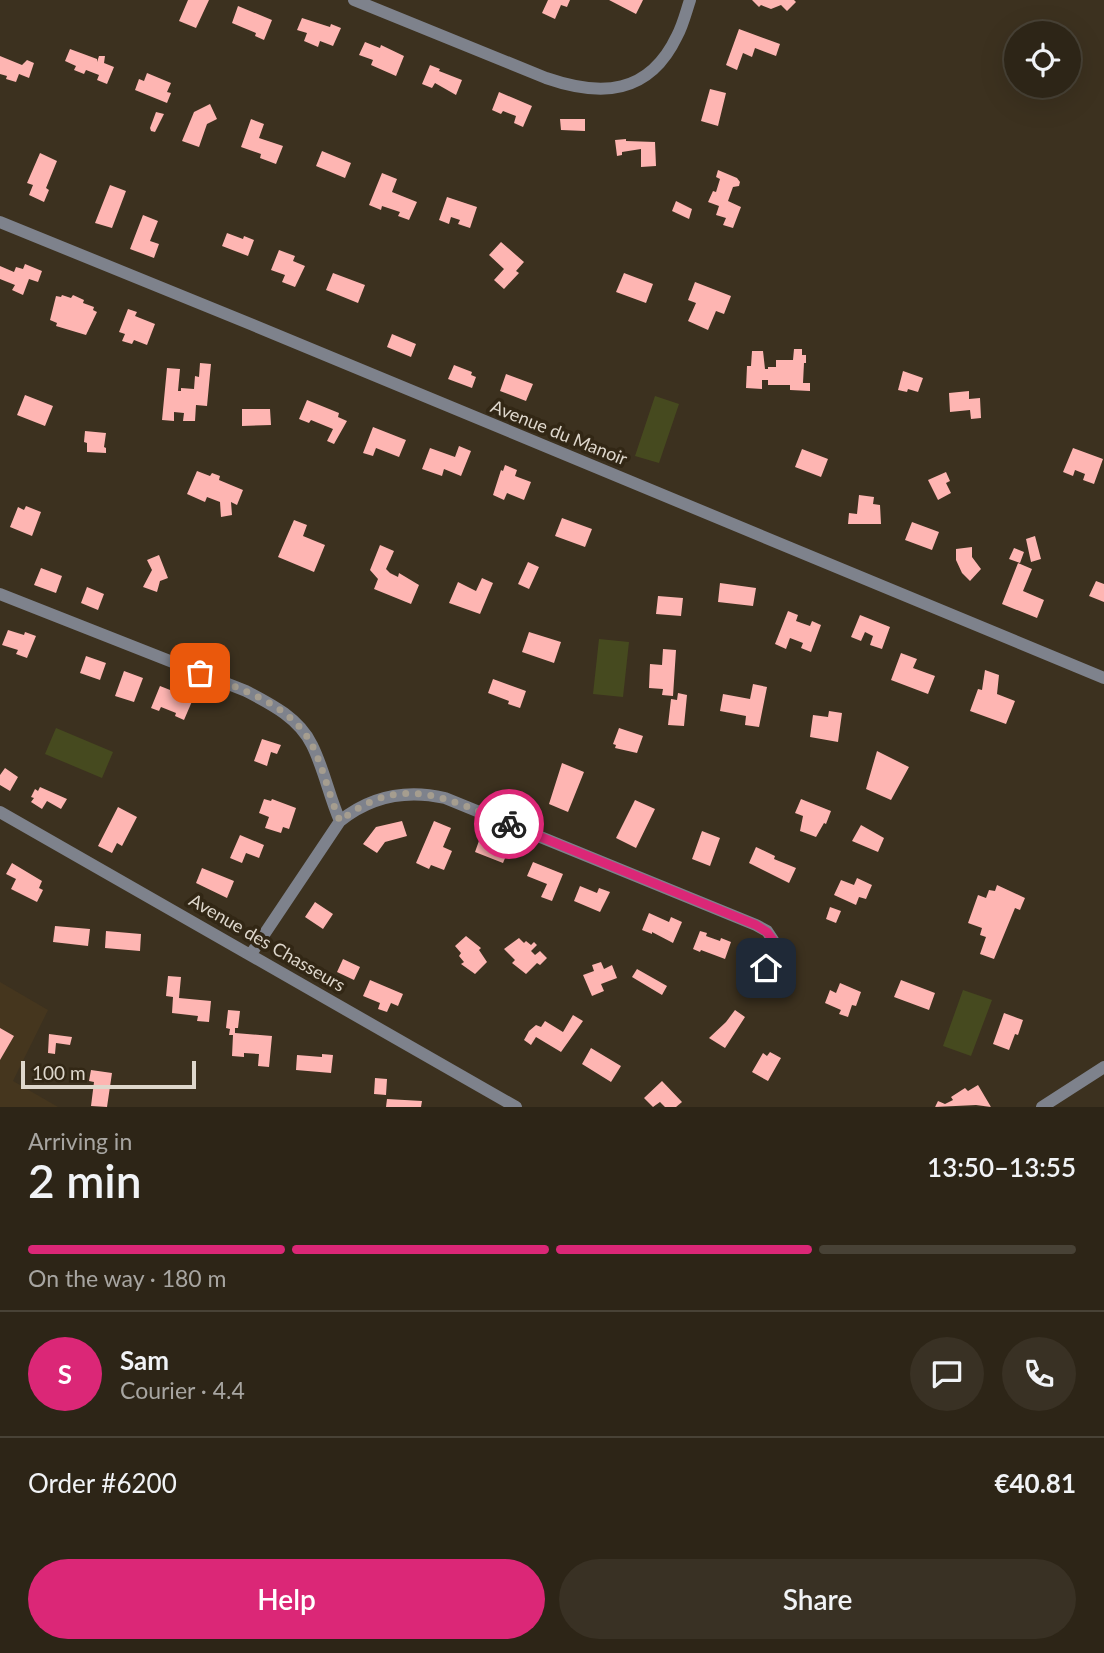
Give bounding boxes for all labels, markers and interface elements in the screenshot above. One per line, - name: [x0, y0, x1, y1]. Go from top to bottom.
- map controls: [1004, 21, 1081, 98]
- button: locate: [1004, 21, 1081, 98]
- street label: Avenue du Manoir: [488, 395, 631, 470]
- pin: [170, 643, 230, 703]
- icon: bag: [181, 654, 219, 692]
- courier: [474, 789, 544, 859]
- icon: bike: [490, 805, 528, 843]
- street label: Avenue des Chasseurs: [186, 888, 350, 996]
- pin: [736, 938, 796, 998]
- icon: home: [747, 949, 785, 987]
- scale bar: [21, 1058, 196, 1090]
- text: 100 m: [32, 1061, 86, 1084]
- text: Arriving in: [28, 1127, 132, 1155]
- text: 13:50–13:55: [927, 1151, 1076, 1183]
- text: 2 min: [28, 1153, 142, 1208]
- text: On the way · 180 m: [28, 1264, 227, 1292]
- button: chat: [910, 1337, 984, 1411]
- button: phone: [1002, 1337, 1076, 1411]
- text: Sam: [120, 1344, 169, 1376]
- text: S: [58, 1358, 72, 1390]
- text: Courier · 4.4: [120, 1376, 245, 1404]
- text: Order #6200: [28, 1467, 177, 1499]
- text: €40.81: [994, 1467, 1076, 1499]
- button: Help: [28, 1559, 545, 1639]
- button: Share: [559, 1559, 1076, 1639]

